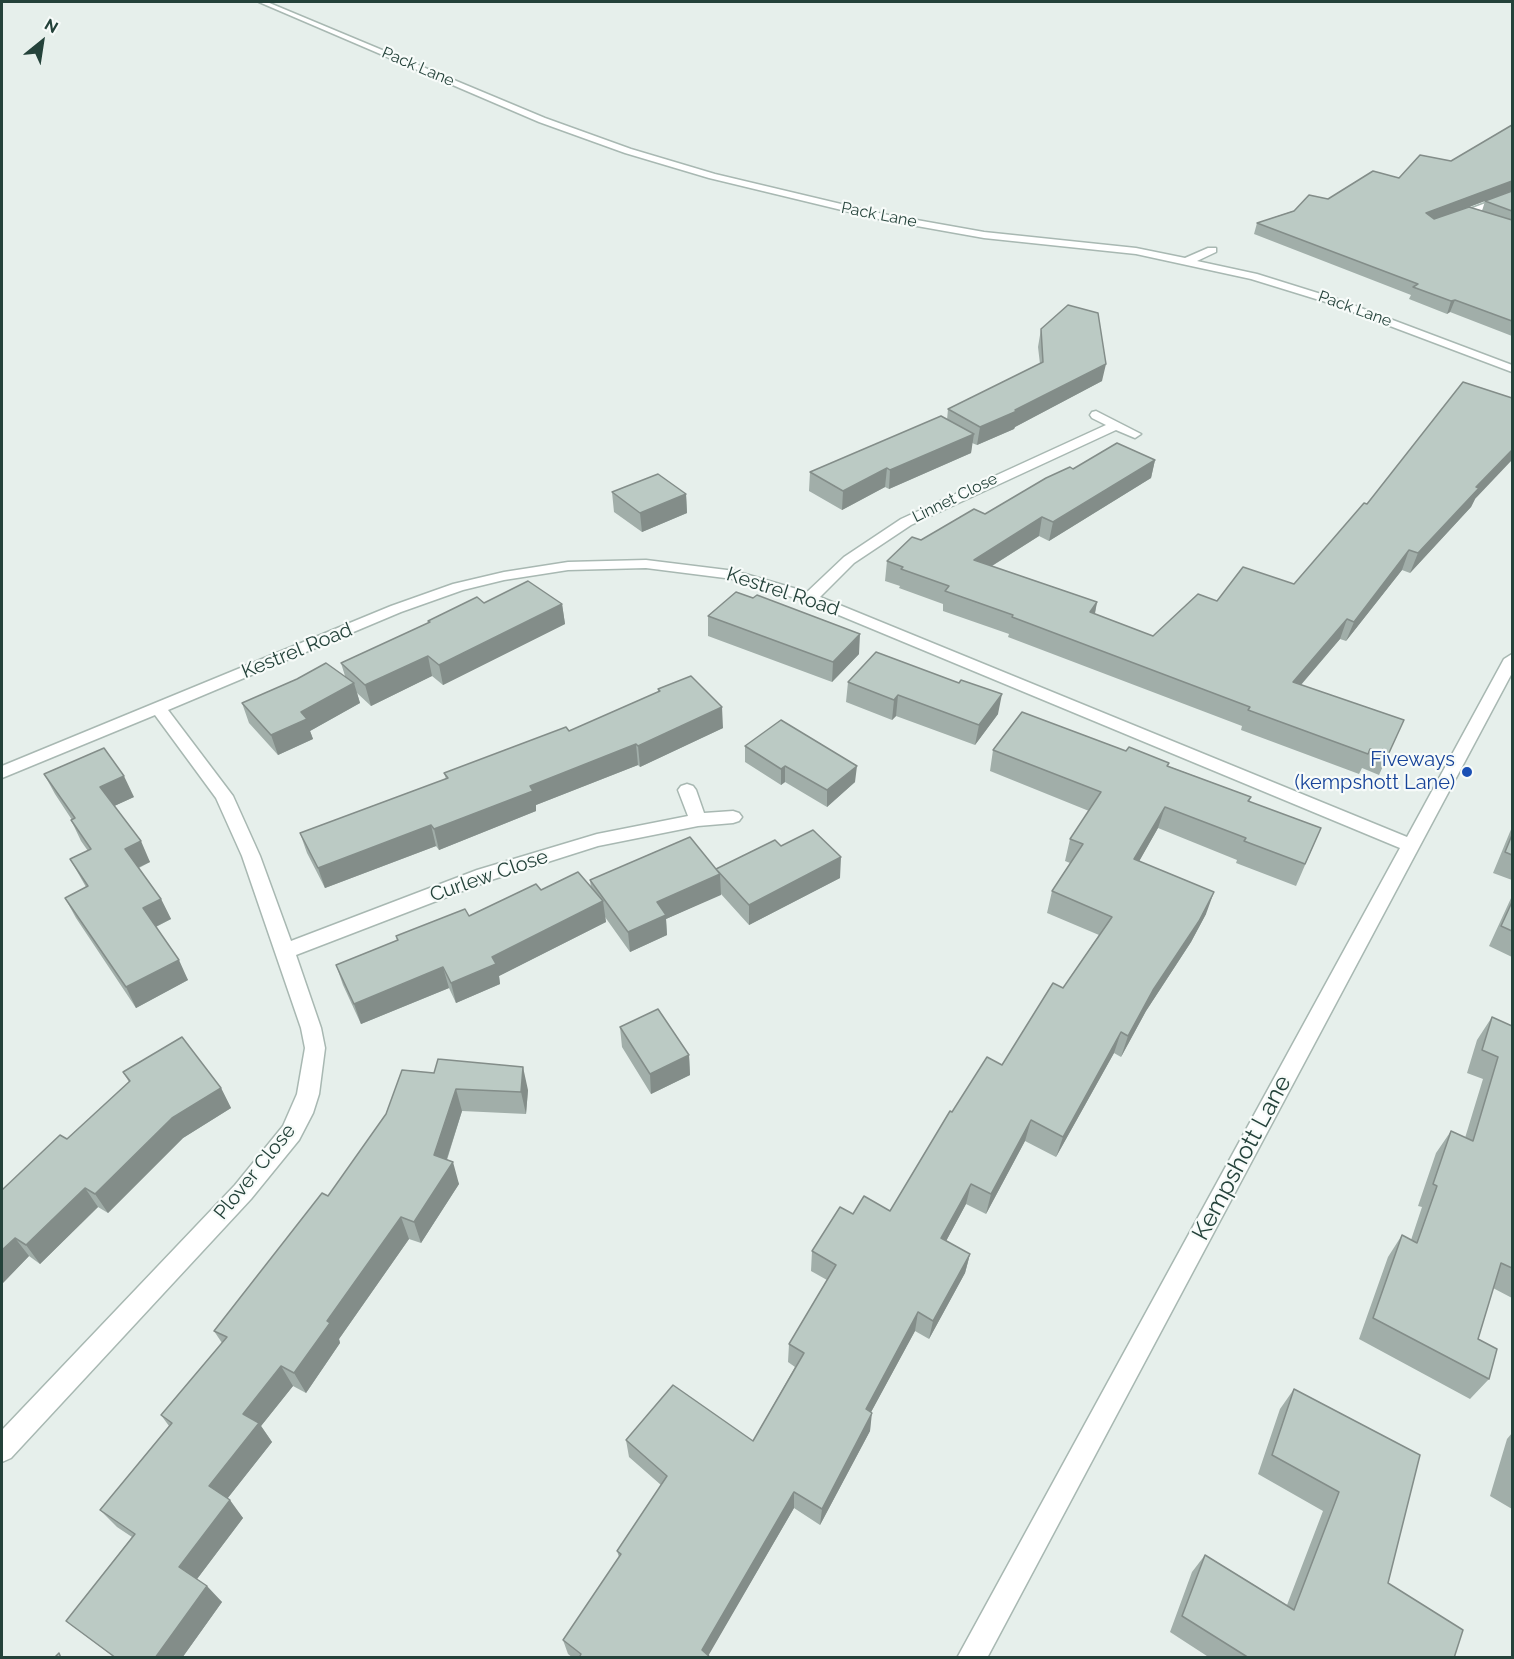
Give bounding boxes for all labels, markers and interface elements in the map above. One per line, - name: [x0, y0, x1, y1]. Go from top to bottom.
- north arrow: [12, 12, 72, 72]
- text: N: [41, 15, 61, 37]
- street label: Pack Lane: [379, 43, 457, 91]
- street label: Pack Lane: [840, 198, 918, 232]
- street label: Pack Lane: [1316, 287, 1394, 331]
- street label: Linnet Close: [909, 469, 1001, 527]
- street label: Kestrel Road: [724, 562, 842, 622]
- street label: Kestrel Road: [238, 618, 356, 684]
- place label: Fiveways (kempshott Lane): [1295, 748, 1455, 795]
- marker: Fiveways (kempshott Lane): [1460, 765, 1474, 779]
- street label: Curlew Close: [427, 845, 551, 907]
- street label: Kempshott Lane: [1186, 1071, 1298, 1245]
- street label: Plover Close: [209, 1119, 301, 1225]

